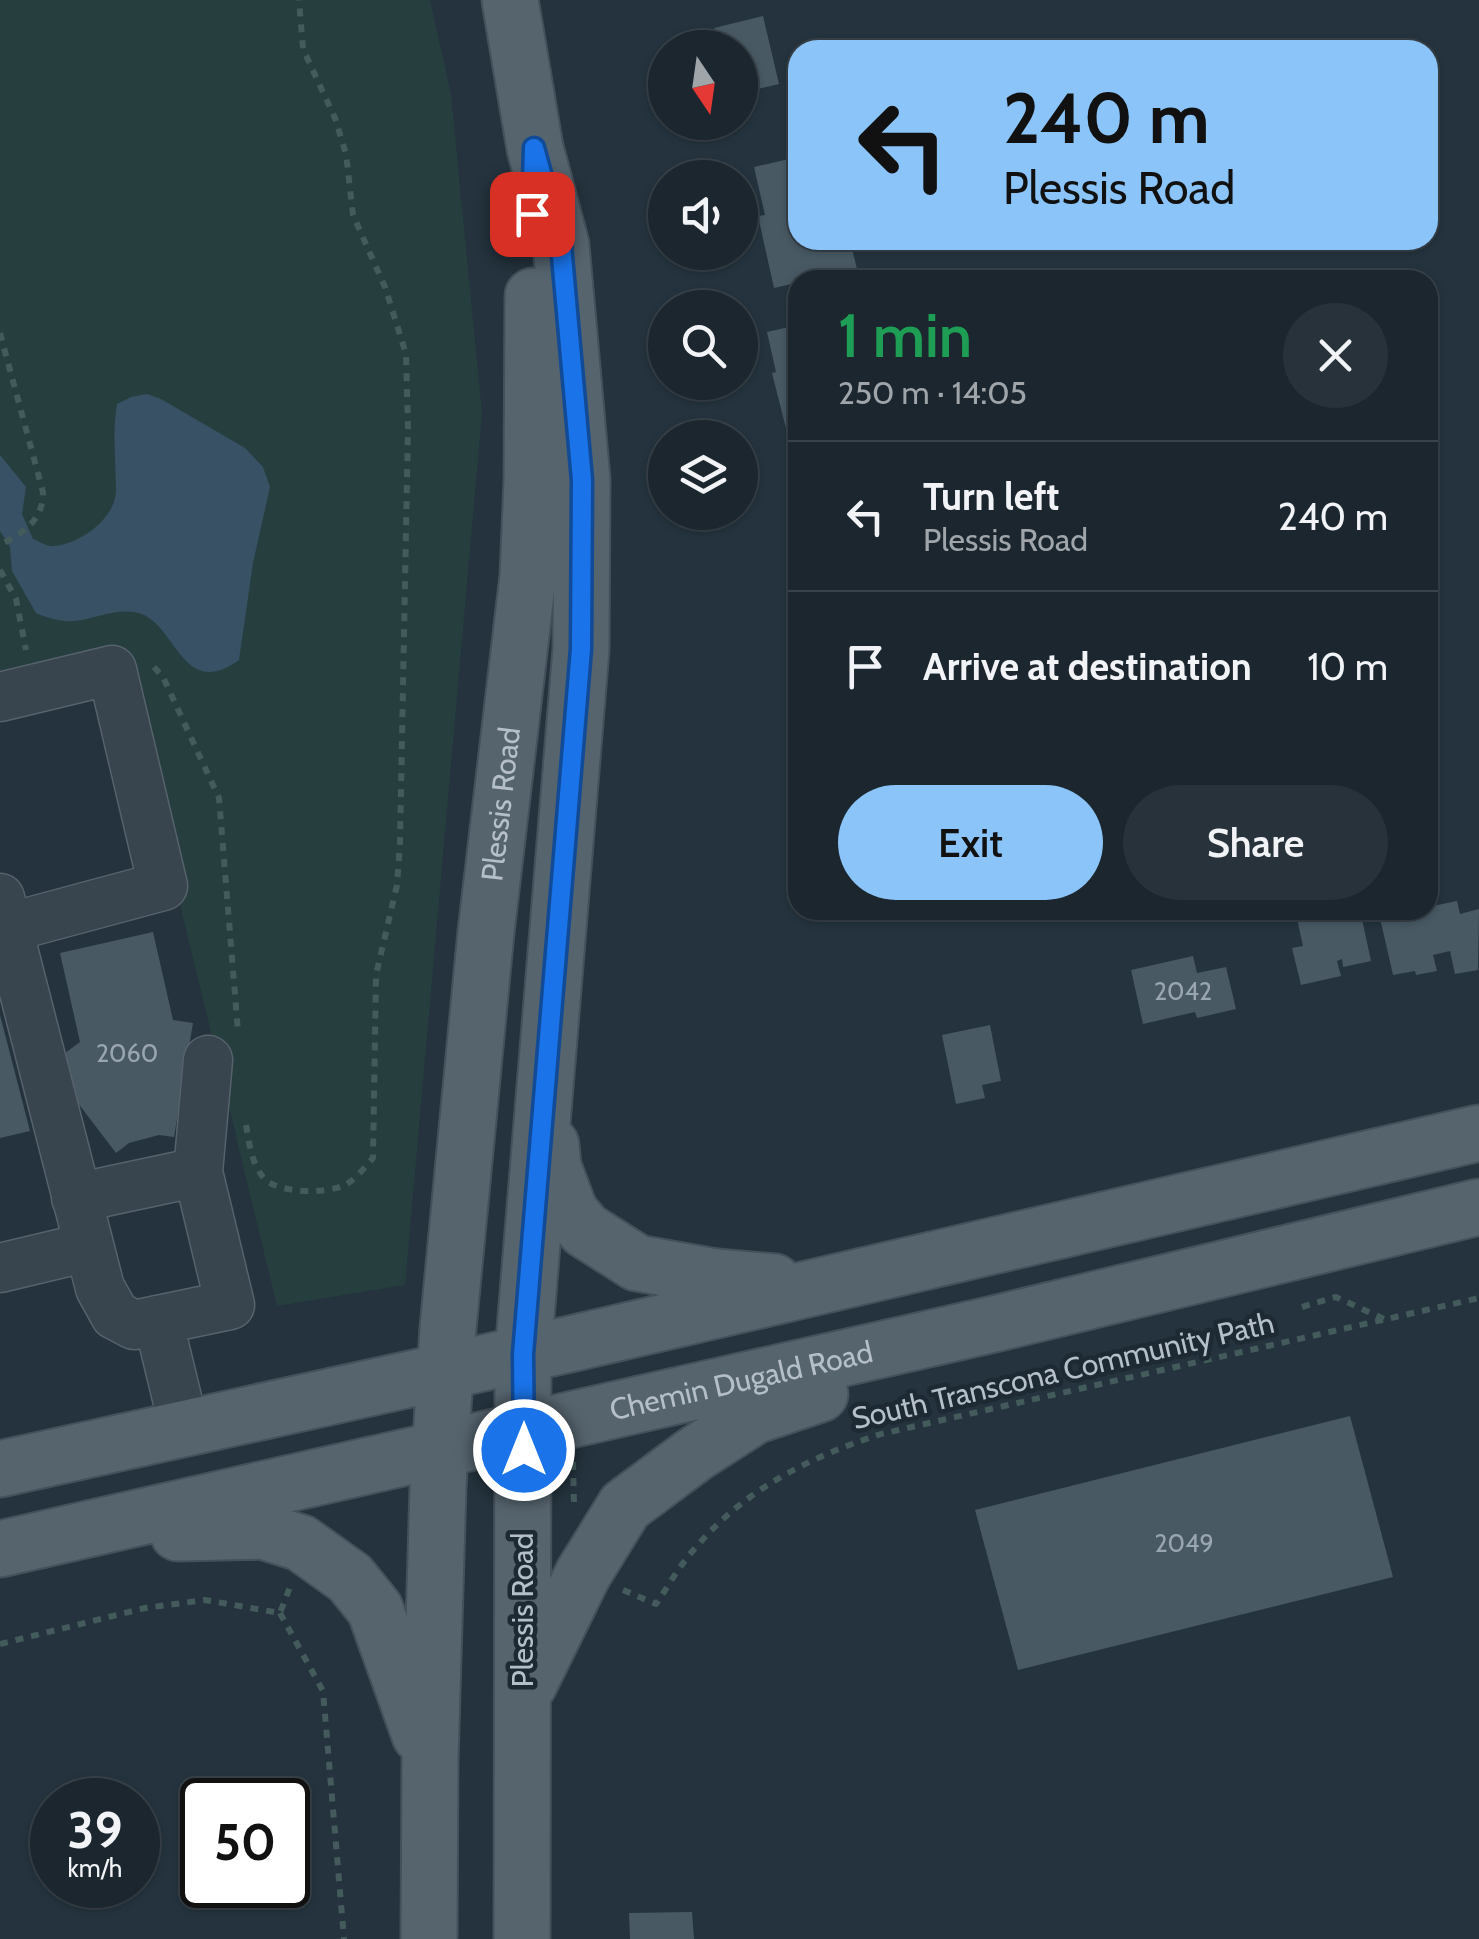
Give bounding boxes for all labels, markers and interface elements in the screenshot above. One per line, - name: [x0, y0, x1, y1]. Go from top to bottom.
- north arrow: [648, 30, 758, 140]
- map controls: [648, 30, 758, 530]
- text: 240 m: [1003, 75, 1210, 161]
- icon: left: [838, 80, 968, 210]
- button: sound: [648, 160, 758, 270]
- text: Plessis Road: [1003, 161, 1235, 215]
- pin: [490, 172, 575, 257]
- icon: arrive: [505, 187, 560, 242]
- button: search: [648, 290, 758, 400]
- text: 1 min: [838, 299, 972, 372]
- button: close: [1283, 303, 1388, 408]
- text: 250 m · 14:05: [838, 373, 1027, 412]
- button: layers: [648, 420, 758, 530]
- text: Turn left: [923, 473, 1059, 520]
- icon: left: [838, 489, 893, 544]
- text: 240 m: [1278, 493, 1388, 540]
- text: Plessis Road: [923, 520, 1088, 559]
- icon: arrive: [838, 639, 893, 694]
- text: Arrive at destination: [923, 643, 1252, 690]
- text: 10 m: [1307, 643, 1388, 690]
- street label: Plessis Road: [473, 725, 528, 883]
- button: Exit: [838, 785, 1103, 900]
- button: Share: [1123, 785, 1388, 900]
- house number: 2042: [1154, 976, 1212, 1006]
- house number: 2060: [96, 1038, 158, 1068]
- street label: South Transcona Community Path: [848, 1304, 1278, 1437]
- street label: Chemin Dugald Road: [606, 1333, 876, 1428]
- position arrow: [472, 1398, 576, 1502]
- house number: 2049: [1154, 1528, 1214, 1558]
- street label: Plessis Road: [504, 1533, 541, 1687]
- speed limit sign: 50: [180, 1778, 310, 1908]
- text: 39: [67, 1800, 123, 1861]
- text: km/h: [68, 1853, 122, 1883]

